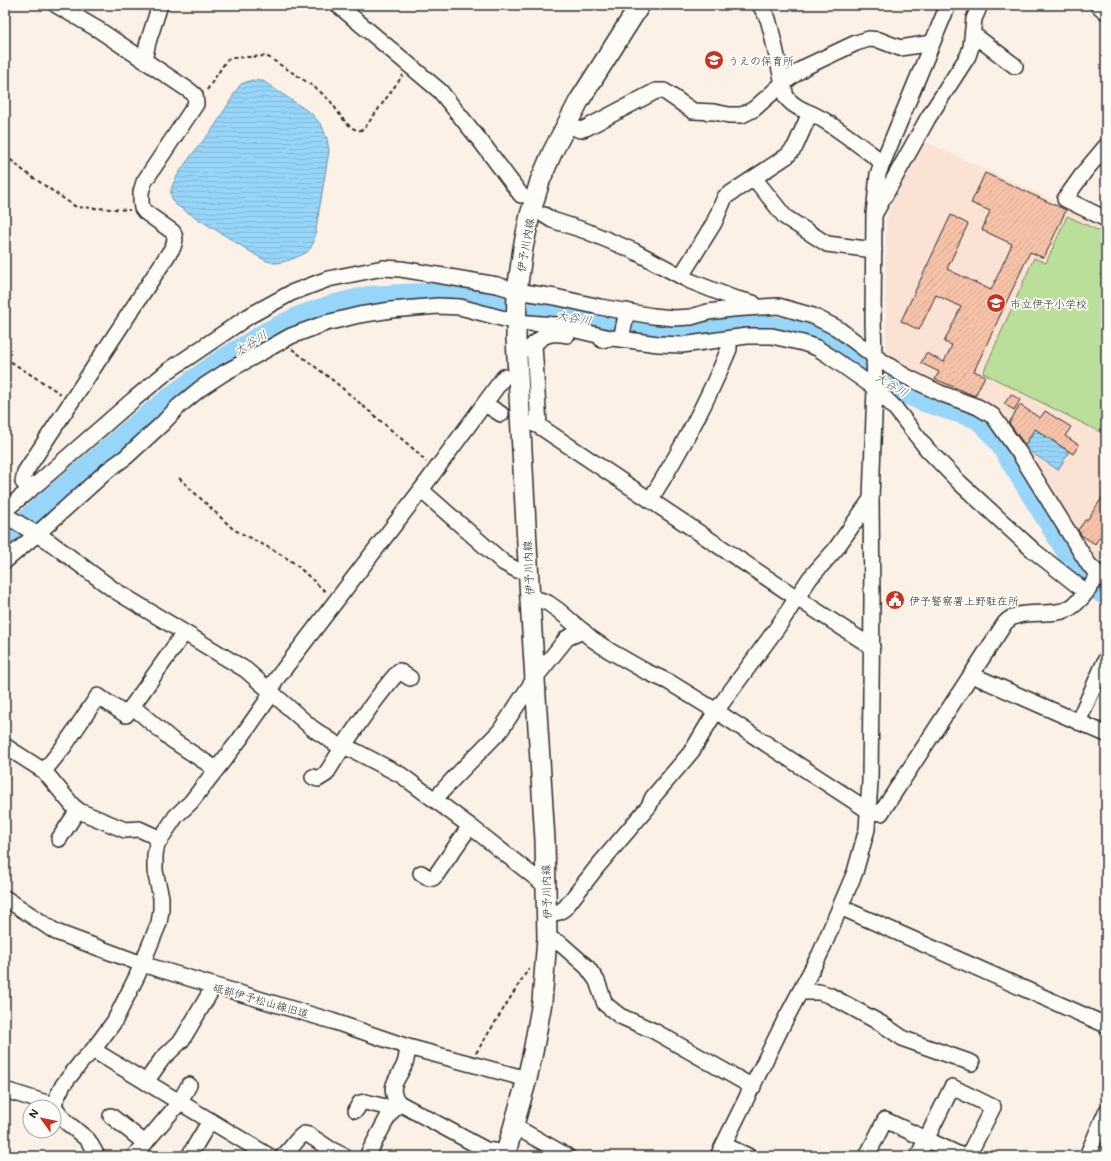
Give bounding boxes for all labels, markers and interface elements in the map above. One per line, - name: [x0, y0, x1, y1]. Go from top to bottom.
- school or university icon: うえの保育所: [703, 49, 725, 71]
- place label: うえの保育所: [728, 53, 794, 68]
- street label: 伊予川内線: [513, 217, 537, 273]
- school or university icon: 市立伊予小学校: [985, 292, 1007, 314]
- place label: 市立伊予小学校: [1010, 296, 1087, 311]
- water label: 大谷川: [555, 306, 593, 328]
- water label: 大谷川: [230, 326, 270, 358]
- water label: 大谷川: [872, 368, 912, 400]
- street label: 伊予川内線: [519, 540, 537, 596]
- public building icon: 伊予警察署上野駐在所: [884, 589, 906, 611]
- place label: 伊予警察署上野駐在所: [909, 593, 1019, 608]
- street label: 伊予川内線: [538, 864, 554, 920]
- street label: 砥部伊予松山線旧道: [211, 979, 311, 1021]
- north arrow: [22, 1099, 62, 1139]
- text: N: [25, 1106, 42, 1121]

